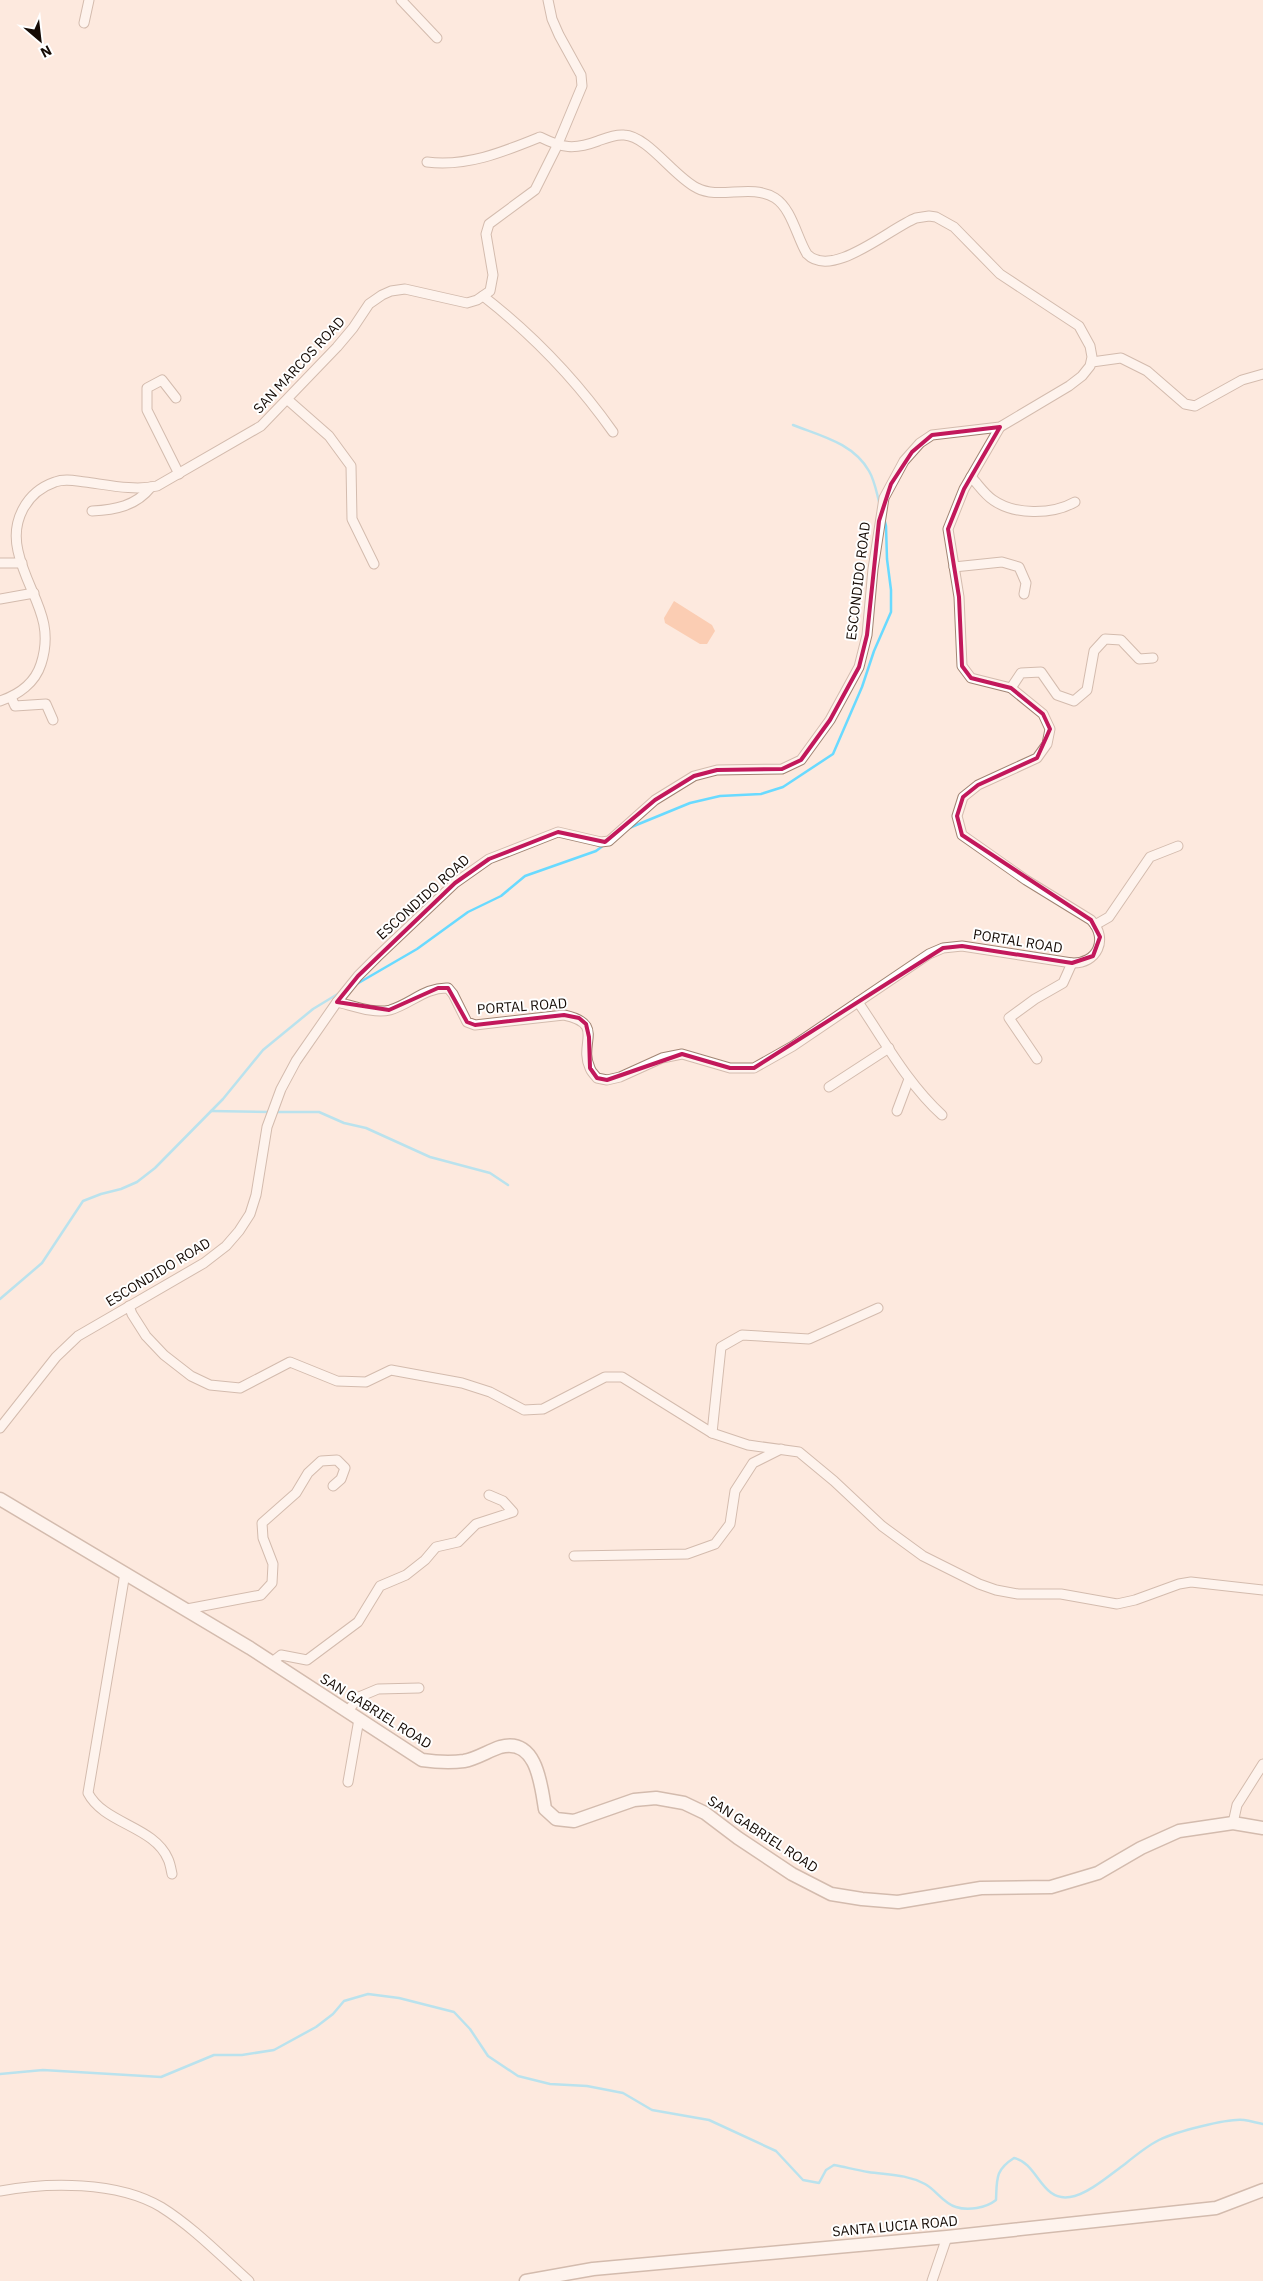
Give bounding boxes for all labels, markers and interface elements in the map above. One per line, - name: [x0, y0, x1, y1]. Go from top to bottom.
- north arrow: [15, 15, 65, 65]
- text: N: [37, 41, 55, 62]
- street label: SAN MARCOS ROAD: [249, 313, 349, 417]
- street label: ESCONDIDO ROAD: [842, 521, 874, 641]
- street label: ESCONDIDO ROAD: [373, 850, 473, 944]
- street label: PORTAL ROAD: [972, 925, 1064, 957]
- street label: PORTAL ROAD: [476, 994, 568, 1018]
- street label: ESCONDIDO ROAD: [102, 1234, 214, 1310]
- street label: SAN GABRIEL ROAD: [317, 1669, 435, 1753]
- street label: SAN GABRIEL ROAD: [704, 1792, 822, 1876]
- street label: SANTA LUCIA ROAD: [831, 2212, 959, 2240]

